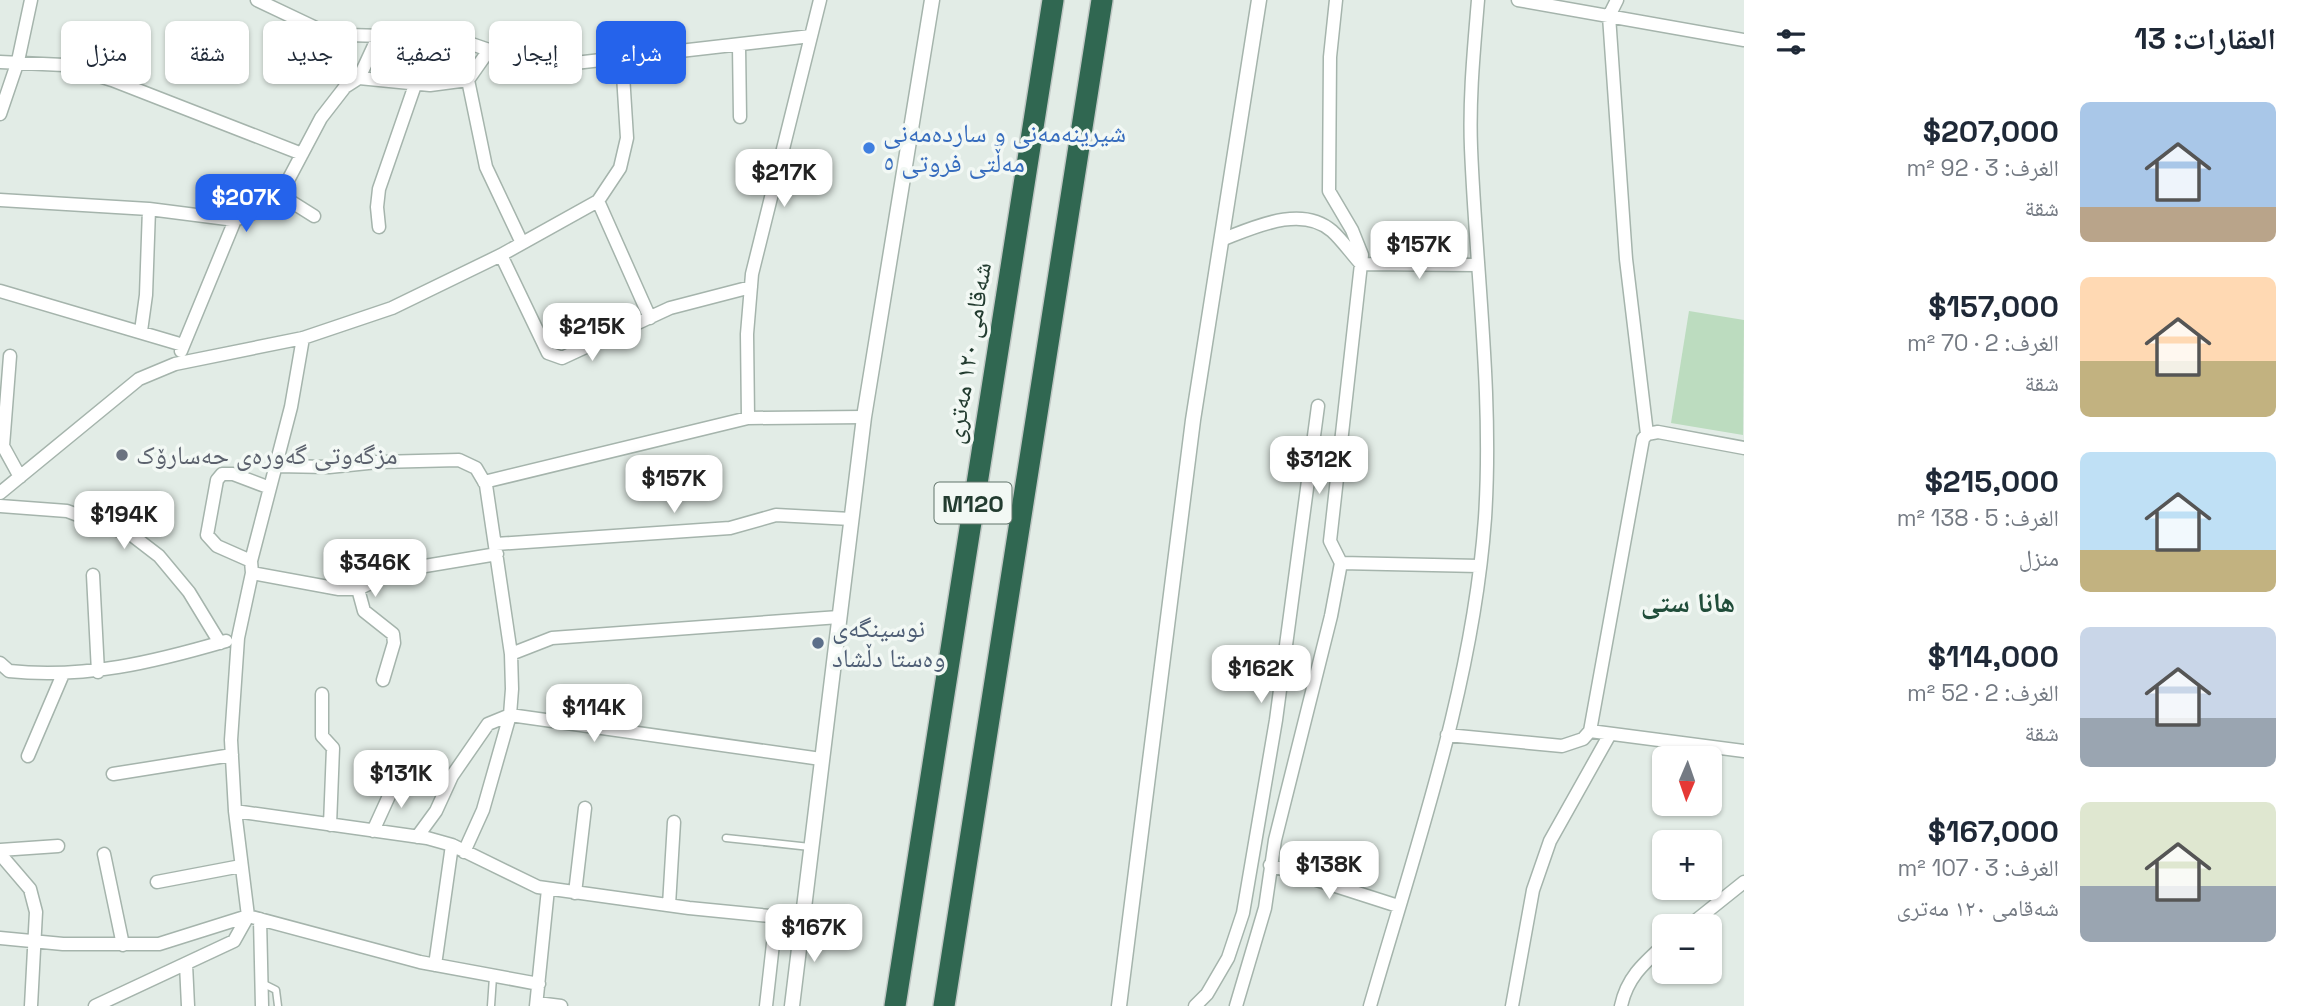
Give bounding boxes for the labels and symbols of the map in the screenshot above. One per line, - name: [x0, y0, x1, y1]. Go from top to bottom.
- place label: شیرینەمەنی و ساردەمەنی مەڵتی فروتی ٥: [883, 116, 1126, 180]
- marker: شیرینەمەنی و ساردەمەنی مەڵتی فروتی ٥: [861, 140, 877, 156]
- pin: $217K: [735, 150, 833, 209]
- pin: $207K: [197, 174, 295, 234]
- pin: $157K: [1370, 222, 1468, 281]
- street label: شەقامی ١٢٠ مەتری: [937, 260, 999, 446]
- pin: $215K: [543, 304, 641, 363]
- pin: $312K: [1270, 436, 1368, 496]
- place label: مزگەوتی گەورەی حەسارۆک: [136, 438, 398, 472]
- marker: مزگەوتی گەورەی حەسارۆک: [114, 447, 130, 463]
- pin: $157K: [625, 456, 723, 515]
- road number: M120: [934, 482, 1012, 524]
- pin: $194K: [75, 491, 173, 551]
- pin: $346K: [326, 540, 424, 599]
- district label: هانا ستى: [1641, 584, 1735, 620]
- place label: نوسینگەی وەستا دڵشاد: [832, 611, 945, 675]
- marker: نوسینگەی وەستا دڵشاد: [810, 635, 826, 651]
- pin: $162K: [1212, 646, 1310, 705]
- pin: $114K: [545, 684, 643, 744]
- north arrow: [1652, 746, 1722, 816]
- pin: $131K: [352, 750, 450, 810]
- pin: $138K: [1280, 842, 1378, 901]
- pin: $167K: [765, 904, 863, 964]

